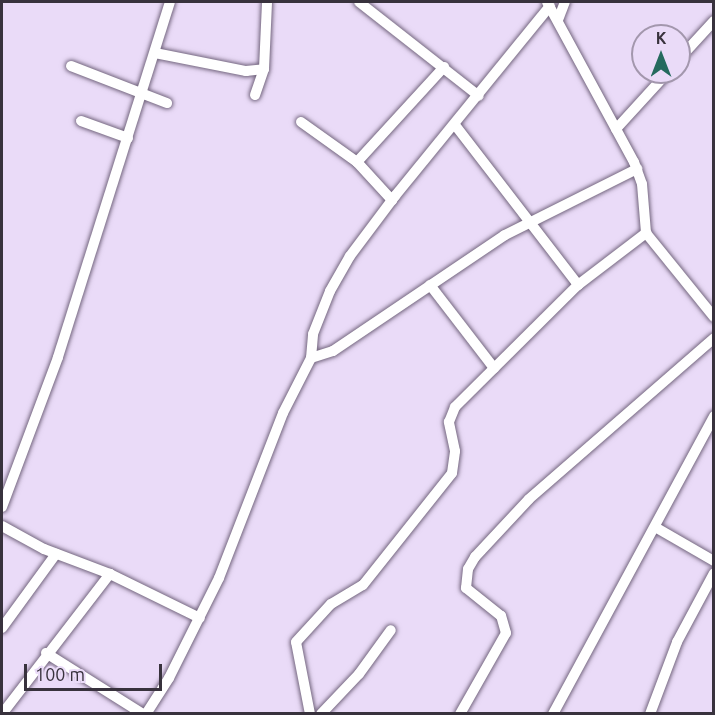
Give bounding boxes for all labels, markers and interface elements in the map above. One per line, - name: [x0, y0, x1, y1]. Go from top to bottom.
- north arrow: [631, 24, 691, 84]
- text: K: [656, 29, 666, 47]
- scale bar: [27, 652, 165, 690]
- text: 100 m: [35, 664, 85, 684]

